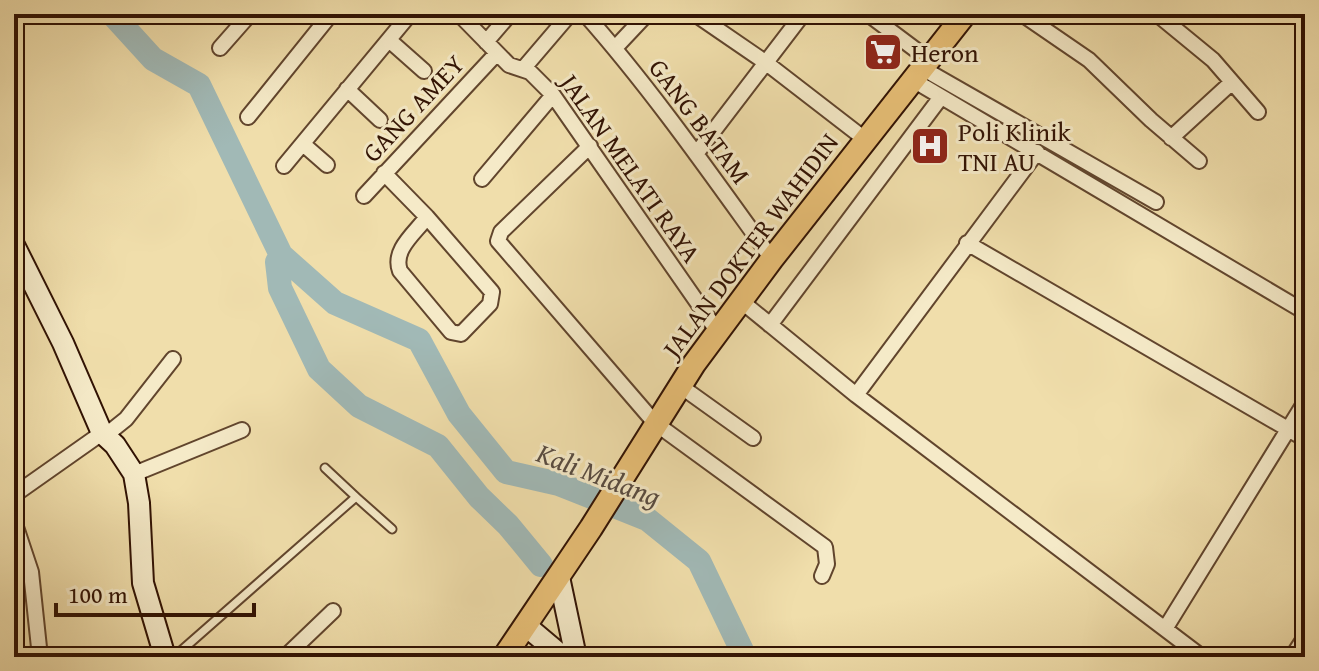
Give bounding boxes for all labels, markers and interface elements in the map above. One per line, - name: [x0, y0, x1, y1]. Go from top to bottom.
- supermarket icon: Heron: [862, 31, 904, 73]
- place label: Heron: [911, 33, 979, 72]
- street label: GANG AMEY: [353, 45, 474, 171]
- street label: GANG BATAM: [640, 50, 760, 192]
- street label: JALAN MELATI RAYA: [549, 63, 711, 271]
- place label: Poli Klinik TNI AU: [958, 112, 1071, 181]
- street label: JALAN DOKTER WAHIDIN: [651, 124, 848, 368]
- hospital icon: Poli Klinik TNI AU: [909, 125, 951, 167]
- water label: Kali Midang: [530, 431, 667, 516]
- scale bar: [56, 567, 254, 617]
- text: 100 m: [68, 577, 128, 612]

